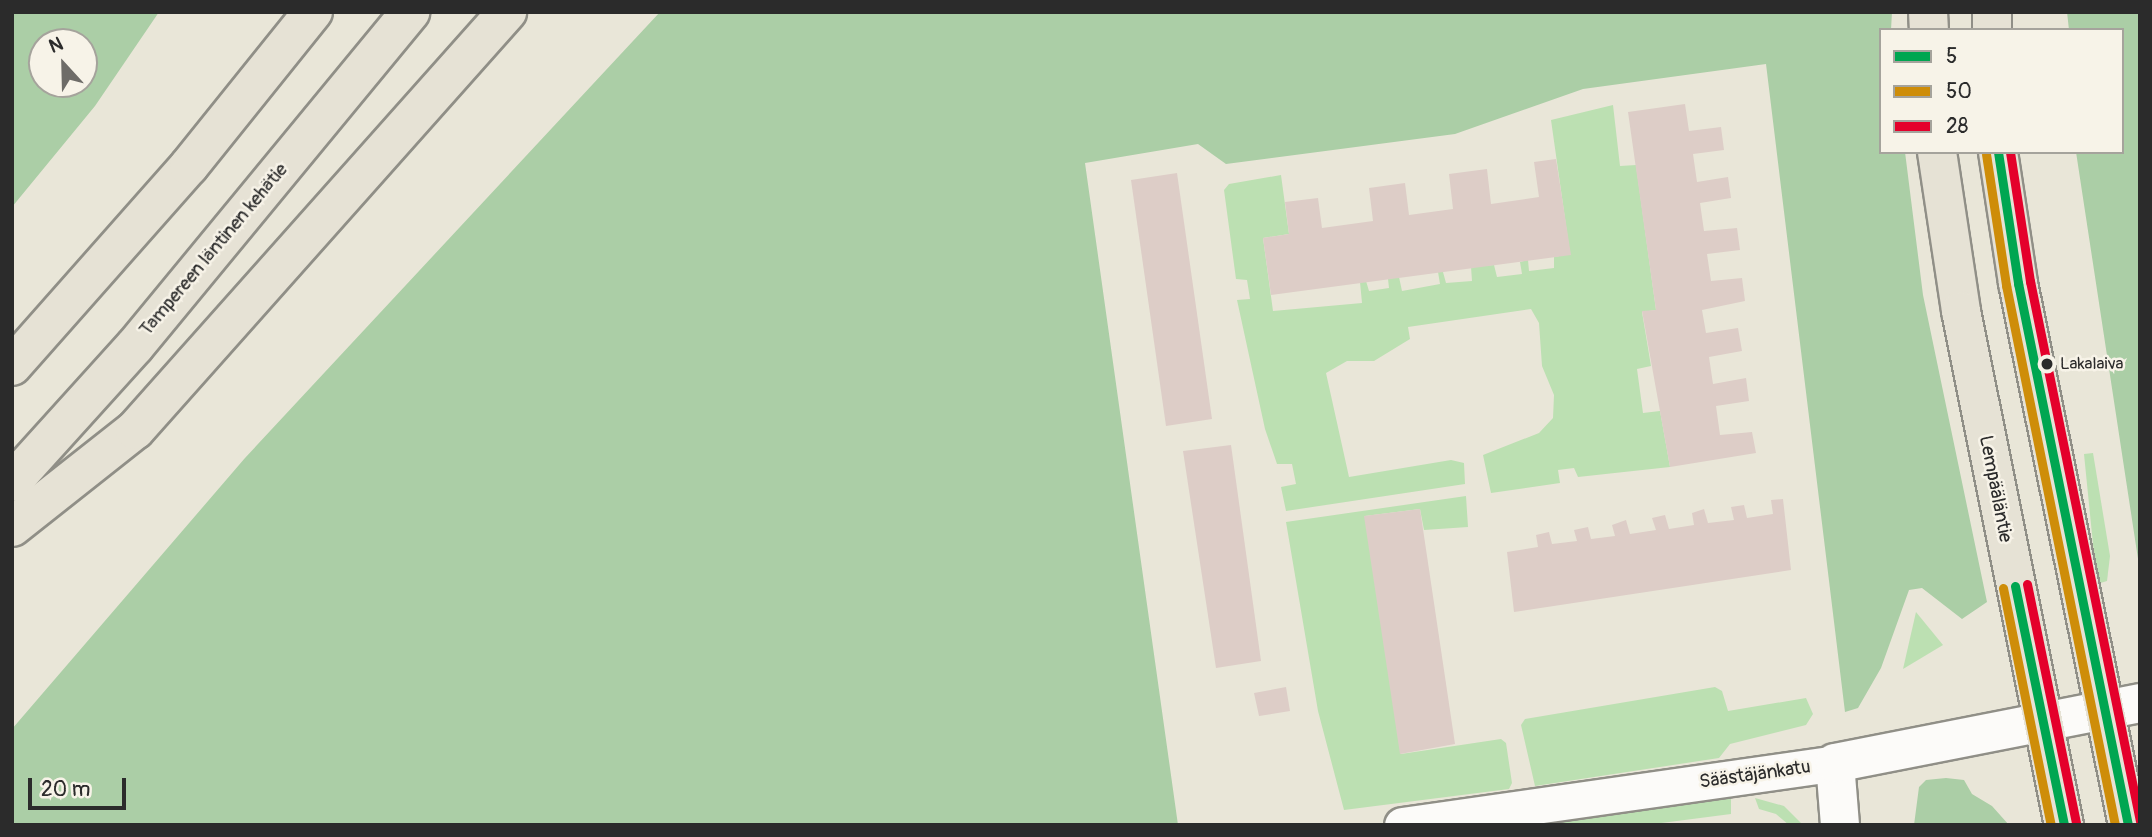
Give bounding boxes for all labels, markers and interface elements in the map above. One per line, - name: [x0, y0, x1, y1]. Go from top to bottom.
- north arrow: [28, 28, 98, 98]
- legend: [1879, 28, 2124, 154]
- text: N: [45, 32, 66, 59]
- text: 5: [1946, 43, 1957, 70]
- text: 50: [1946, 78, 1972, 105]
- text: 28: [1946, 113, 1968, 140]
- street label: Tampereen läntinen kehätie: [135, 159, 293, 341]
- place label: Lakalaiva: [2060, 354, 2124, 374]
- marker: Lakalaiva: [2040, 357, 2054, 371]
- street label: Lempääläntie: [1973, 434, 2017, 544]
- street label: Säästäjänkatu: [1698, 756, 1812, 794]
- scale bar: [32, 764, 130, 808]
- text: 20 m: [41, 776, 90, 803]

